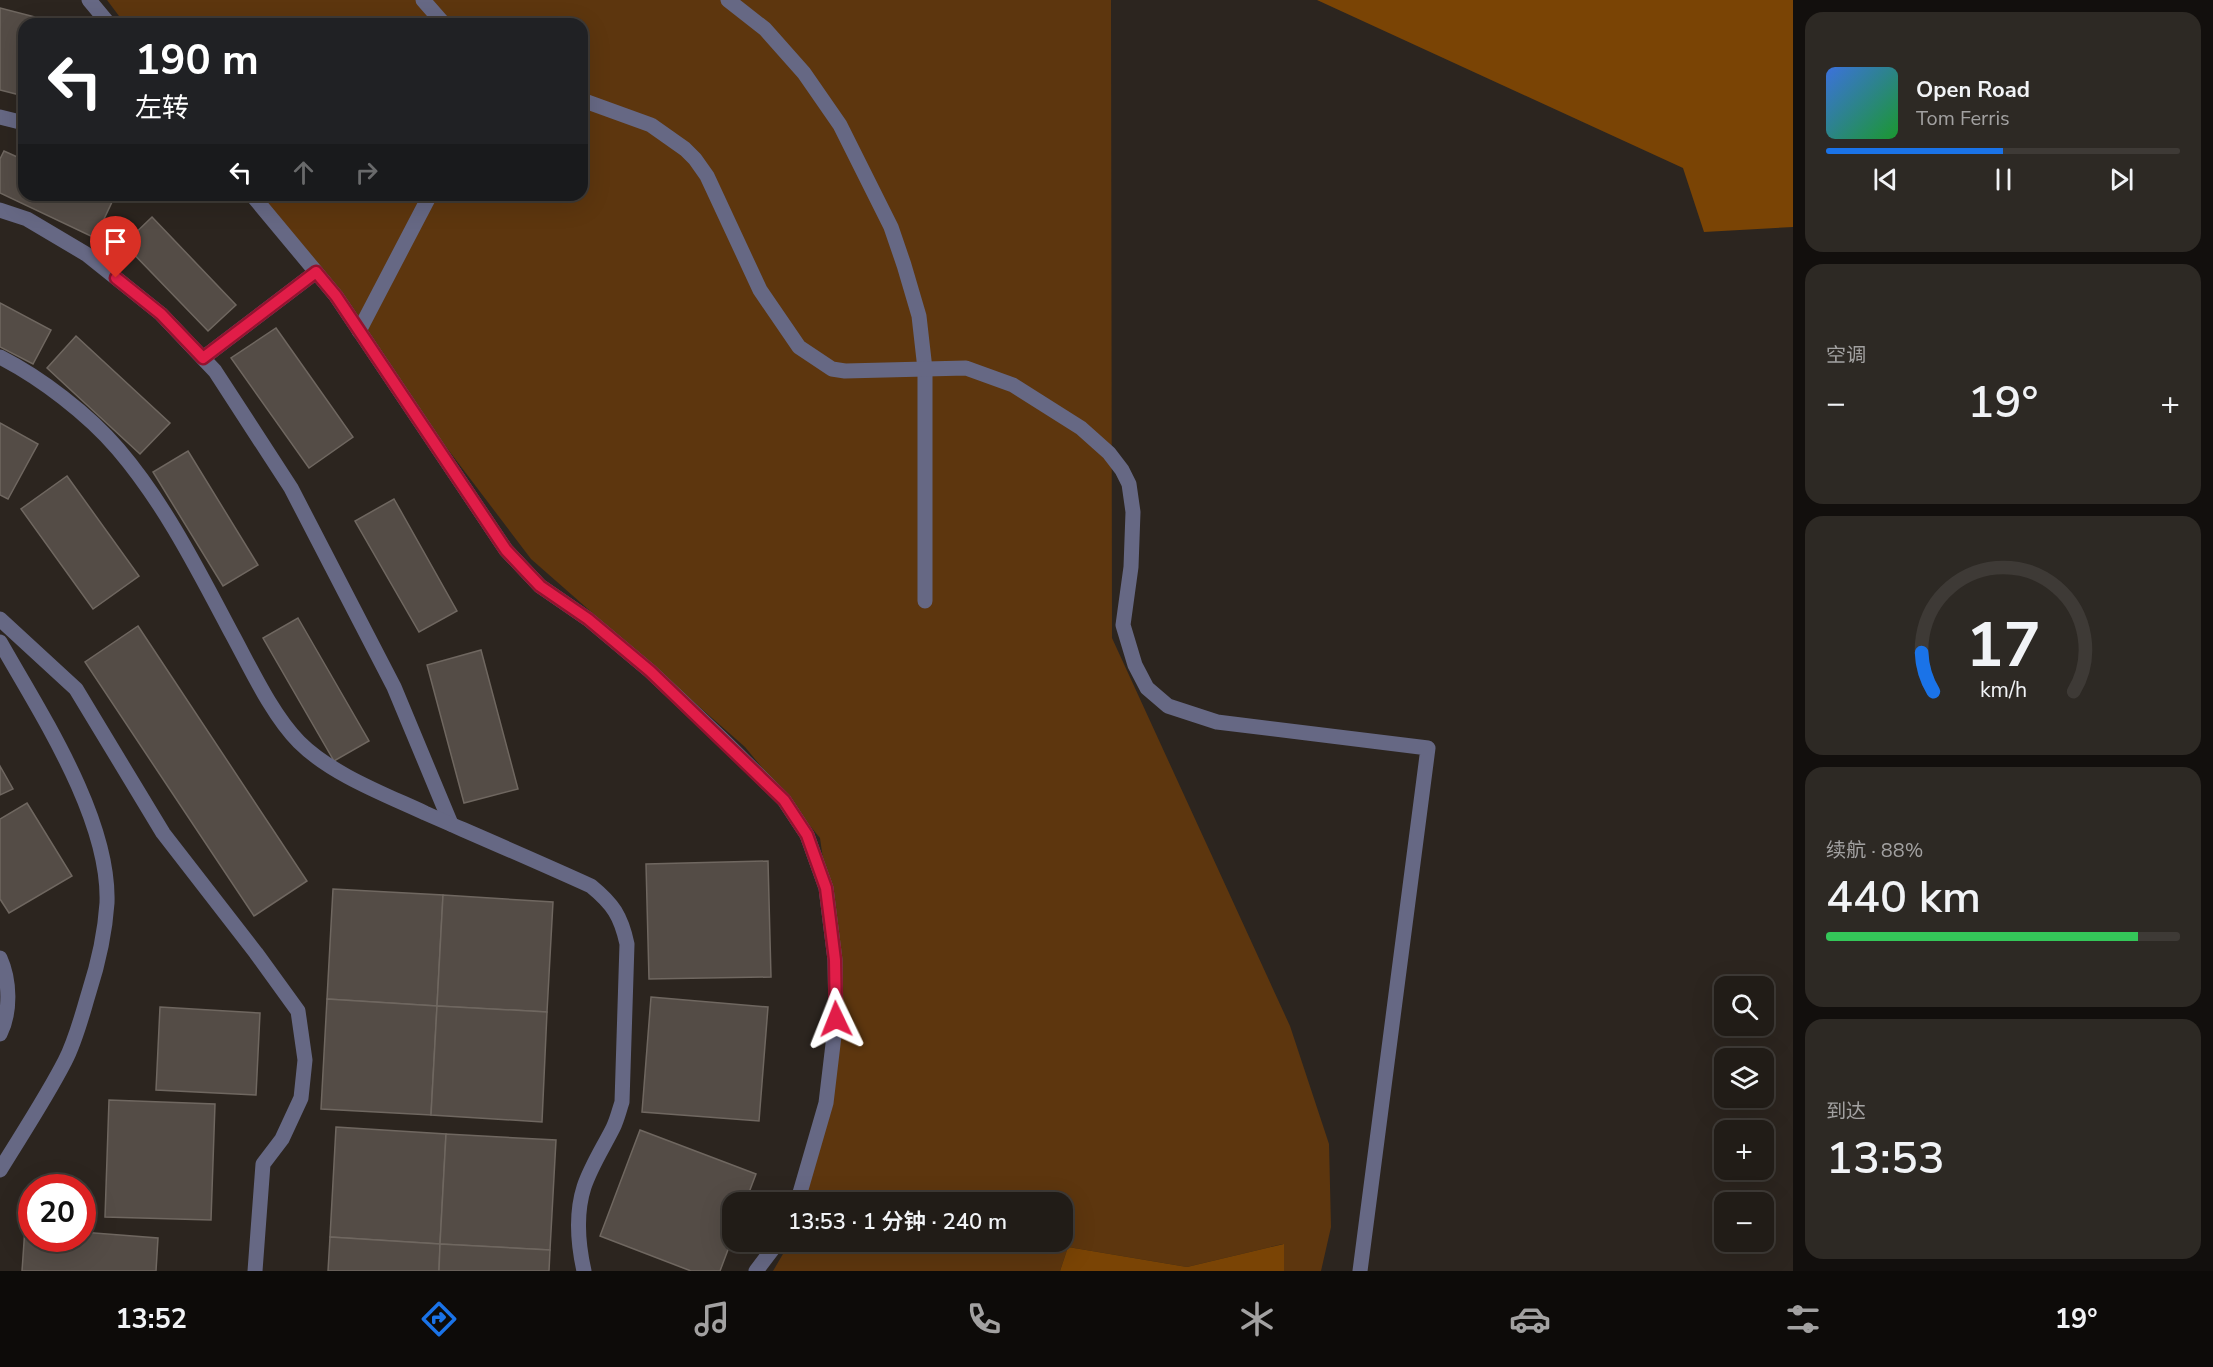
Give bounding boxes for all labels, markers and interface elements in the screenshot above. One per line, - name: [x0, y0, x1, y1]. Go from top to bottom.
- text: 190 m: [135, 32, 259, 89]
- icon: left: [36, 42, 114, 120]
- text: Open Road: [1916, 75, 2030, 105]
- text: 左转: [135, 90, 189, 127]
- text: Tom Ferris: [1916, 105, 2010, 132]
- icon: left: [224, 156, 257, 189]
- icon: ahead: [287, 156, 320, 189]
- icon: right: [350, 156, 383, 189]
- icon: previous: [1869, 163, 1902, 196]
- icon: pause: [1987, 163, 2020, 196]
- icon: next: [2105, 163, 2138, 196]
- pin: [90, 216, 141, 278]
- icon: arrive: [99, 225, 132, 258]
- text: 空调: [1826, 342, 1866, 369]
- text: 19°: [1968, 372, 2038, 433]
- text: −: [1826, 381, 1846, 426]
- text: +: [2160, 381, 2180, 426]
- text: 17: [1966, 604, 2040, 689]
- text: km/h: [1979, 676, 2027, 706]
- text: 续航 · 88%: [1826, 837, 1923, 864]
- text: 440 km: [1826, 867, 1981, 928]
- map controls: [1714, 976, 1774, 1252]
- button: search: [1714, 976, 1774, 1036]
- position arrow: [804, 987, 868, 1051]
- button: layers: [1714, 1048, 1774, 1108]
- text: 到达: [1826, 1098, 1866, 1125]
- button: +: [1714, 1120, 1774, 1180]
- text: 13:53: [1826, 1128, 1945, 1189]
- speed limit sign: 20: [18, 1174, 96, 1252]
- button: −: [1714, 1192, 1774, 1252]
- text: 13:53 · 1 分钟 · 240 m: [788, 1207, 1007, 1237]
- icon: directions: [418, 1298, 460, 1340]
- icon: music: [691, 1298, 733, 1340]
- icon: phone: [963, 1298, 1005, 1340]
- icon: climate: [1236, 1298, 1278, 1340]
- icon: car: [1509, 1298, 1551, 1340]
- icon: filters: [1782, 1298, 1824, 1340]
- text: 13:52: [115, 1301, 187, 1338]
- text: 19°: [2055, 1301, 2097, 1338]

